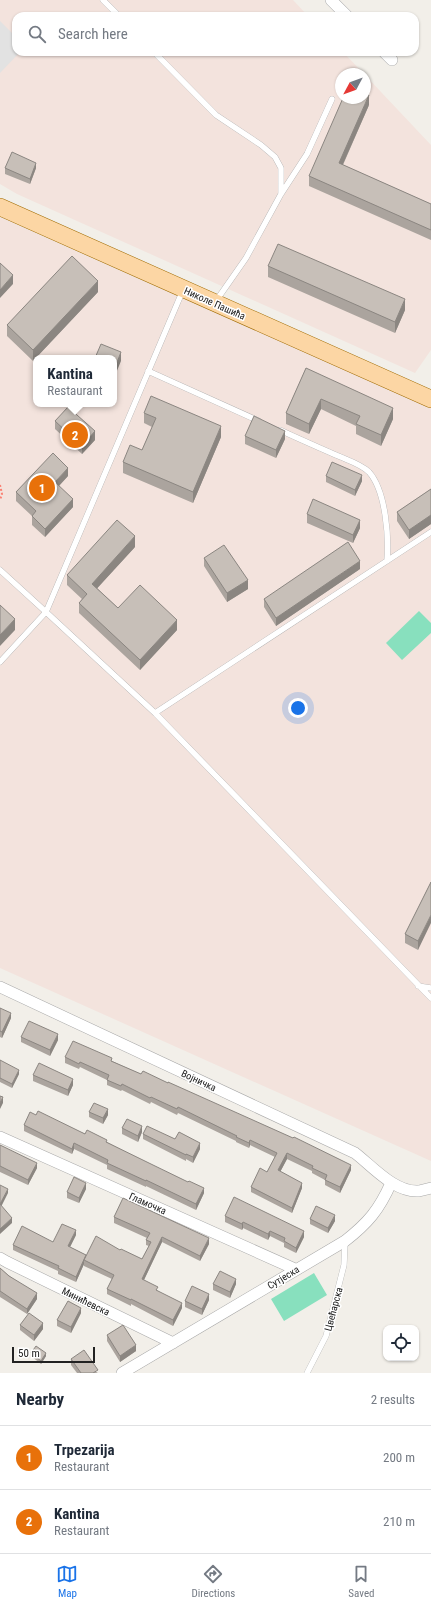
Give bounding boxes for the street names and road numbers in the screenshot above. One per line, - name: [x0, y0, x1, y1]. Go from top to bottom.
- street label: Николе Пашића: [182, 285, 247, 322]
- street label: Војничка: [180, 1068, 218, 1093]
- street label: Гламочка: [128, 1190, 168, 1217]
- street label: Сутјеска: [265, 1264, 301, 1291]
- street label: Минићевска: [60, 1285, 112, 1318]
- street label: Цвећарска: [322, 1286, 345, 1332]

